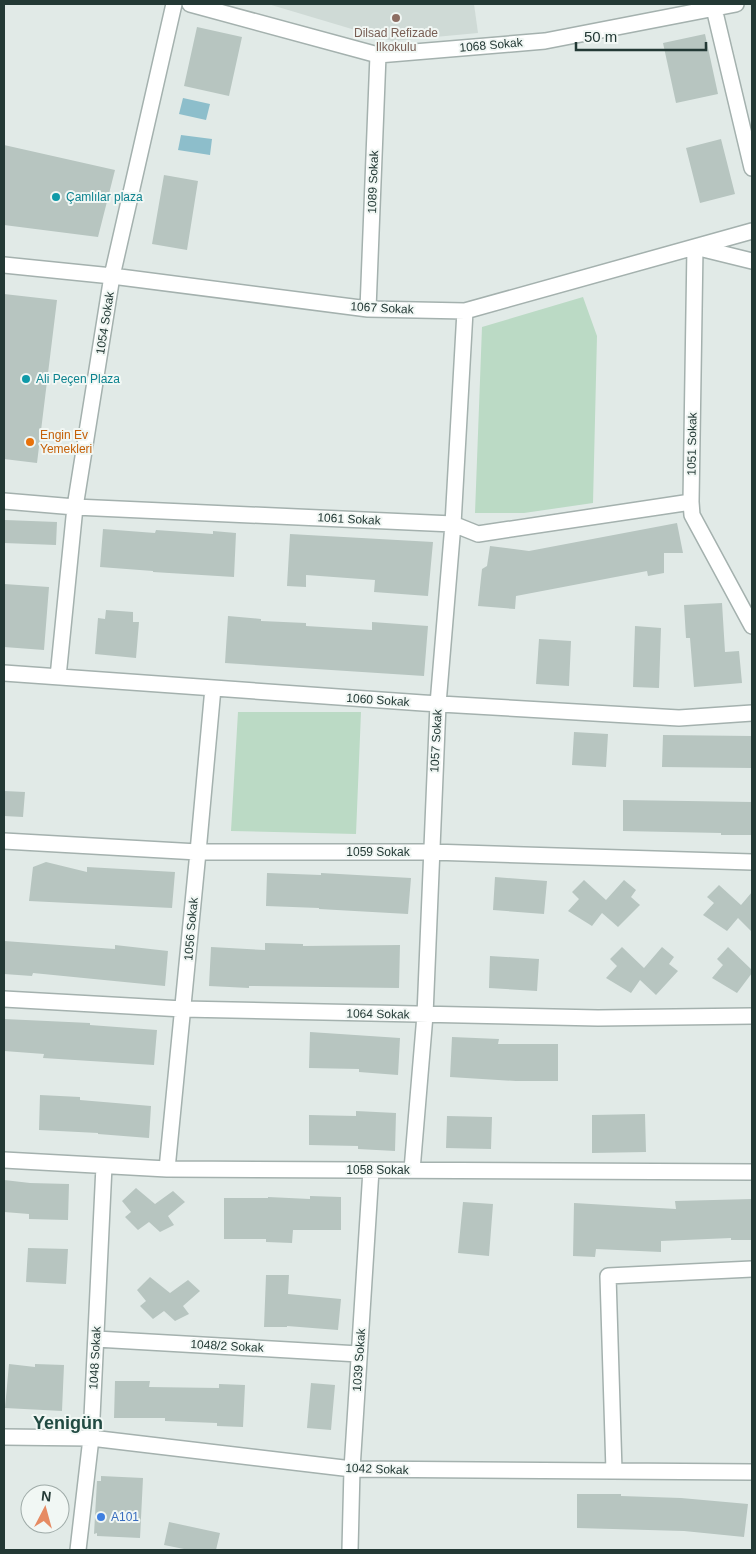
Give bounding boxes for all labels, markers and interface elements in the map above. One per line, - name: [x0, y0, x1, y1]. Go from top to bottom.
- marker: Dilsad Refizade Ilkokulu: [390, 12, 402, 24]
- scale bar: [576, 20, 706, 52]
- place label: Dilsad Refizade Ilkokulu: [354, 26, 438, 54]
- text: 50 m: [584, 28, 617, 45]
- street label: 1068 Sokak: [459, 35, 524, 55]
- street label: 1089 Sokak: [365, 149, 381, 214]
- place label: Çamlılar plaza: [66, 190, 143, 204]
- marker: Çamlılar plaza: [50, 191, 62, 203]
- street label: 1054 Sokak: [93, 290, 117, 355]
- street label: 1067 Sokak: [350, 299, 415, 317]
- place label: Ali Peçen Plaza: [36, 372, 120, 386]
- marker: Ali Peçen Plaza: [20, 373, 32, 385]
- street label: 1051 Sokak: [684, 411, 700, 476]
- place label: Engin Ev Yemekleri: [40, 428, 92, 456]
- marker: Engin Ev Yemekleri: [24, 436, 36, 448]
- street label: 1061 Sokak: [317, 510, 382, 528]
- street label: 1060 Sokak: [346, 691, 411, 709]
- street label: 1057 Sokak: [427, 708, 445, 773]
- street label: 1059 Sokak: [346, 845, 411, 859]
- street label: 1056 Sokak: [181, 896, 201, 961]
- street label: 1064 Sokak: [346, 1006, 411, 1022]
- street label: 1058 Sokak: [346, 1163, 411, 1177]
- street label: 1048 Sokak: [86, 1325, 104, 1390]
- street label: 1039 Sokak: [350, 1327, 368, 1392]
- street label: 1048/2 Sokak: [190, 1337, 265, 1355]
- district label: Yenigün: [33, 1413, 103, 1433]
- street label: 1042 Sokak: [345, 1461, 410, 1477]
- north arrow: [20, 1484, 70, 1534]
- text: N: [40, 1488, 52, 1505]
- place label: A101: [111, 1510, 139, 1524]
- marker: A101: [95, 1511, 107, 1523]

